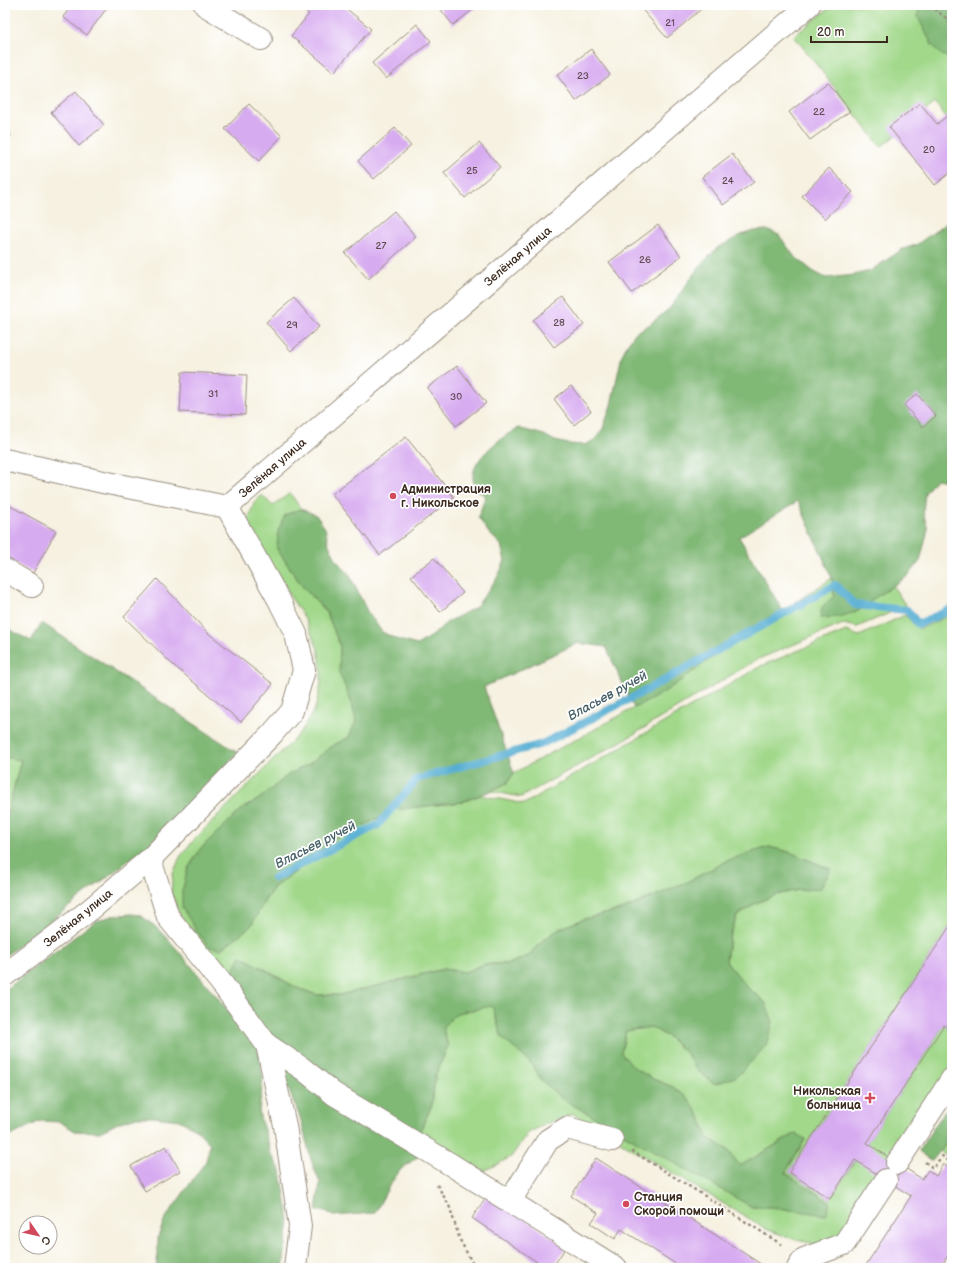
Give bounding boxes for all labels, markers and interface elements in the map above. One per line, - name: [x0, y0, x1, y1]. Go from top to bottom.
- house number: 21: [665, 17, 675, 29]
- scale bar: [811, 18, 887, 44]
- text: 20 m: [817, 25, 844, 40]
- house number: 23: [577, 70, 589, 82]
- house number: 22: [813, 106, 825, 118]
- house number: 20: [923, 144, 935, 156]
- house number: 25: [466, 165, 478, 177]
- house number: 24: [722, 175, 734, 187]
- street label: Зелёная улица: [481, 223, 555, 290]
- house number: 27: [376, 240, 386, 252]
- house number: 26: [639, 254, 651, 266]
- house number: 28: [553, 317, 565, 329]
- house number: 29: [286, 319, 298, 331]
- house number: 31: [208, 388, 218, 400]
- house number: 30: [450, 391, 462, 403]
- street label: Зелёная улица: [236, 435, 310, 501]
- place label: Администрация г. Никольское: [400, 482, 491, 511]
- marker: Администрация г. Никольское: [388, 491, 398, 501]
- water label: Власьев ручей: [565, 667, 651, 724]
- water label: Власьев ручей: [272, 817, 359, 872]
- street label: Зелёная улица: [41, 886, 116, 951]
- place label: Никольская больница: [793, 1084, 862, 1113]
- marker: Никольская больница: [864, 1092, 876, 1104]
- place label: Станция Скорой помощи: [634, 1190, 724, 1219]
- marker: Станция Скорой помощи: [621, 1199, 631, 1209]
- north arrow: [18, 1215, 58, 1255]
- text: С: [38, 1234, 53, 1247]

